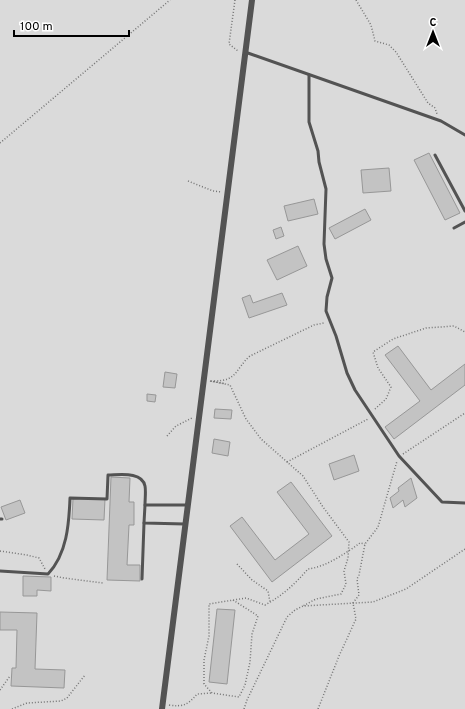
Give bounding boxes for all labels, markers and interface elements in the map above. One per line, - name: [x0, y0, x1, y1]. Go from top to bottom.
- scale bar: [14, 12, 129, 38]
- north arrow: [413, 12, 453, 52]
- text: С: [429, 16, 437, 30]
- text: 100 m: [20, 19, 53, 35]

